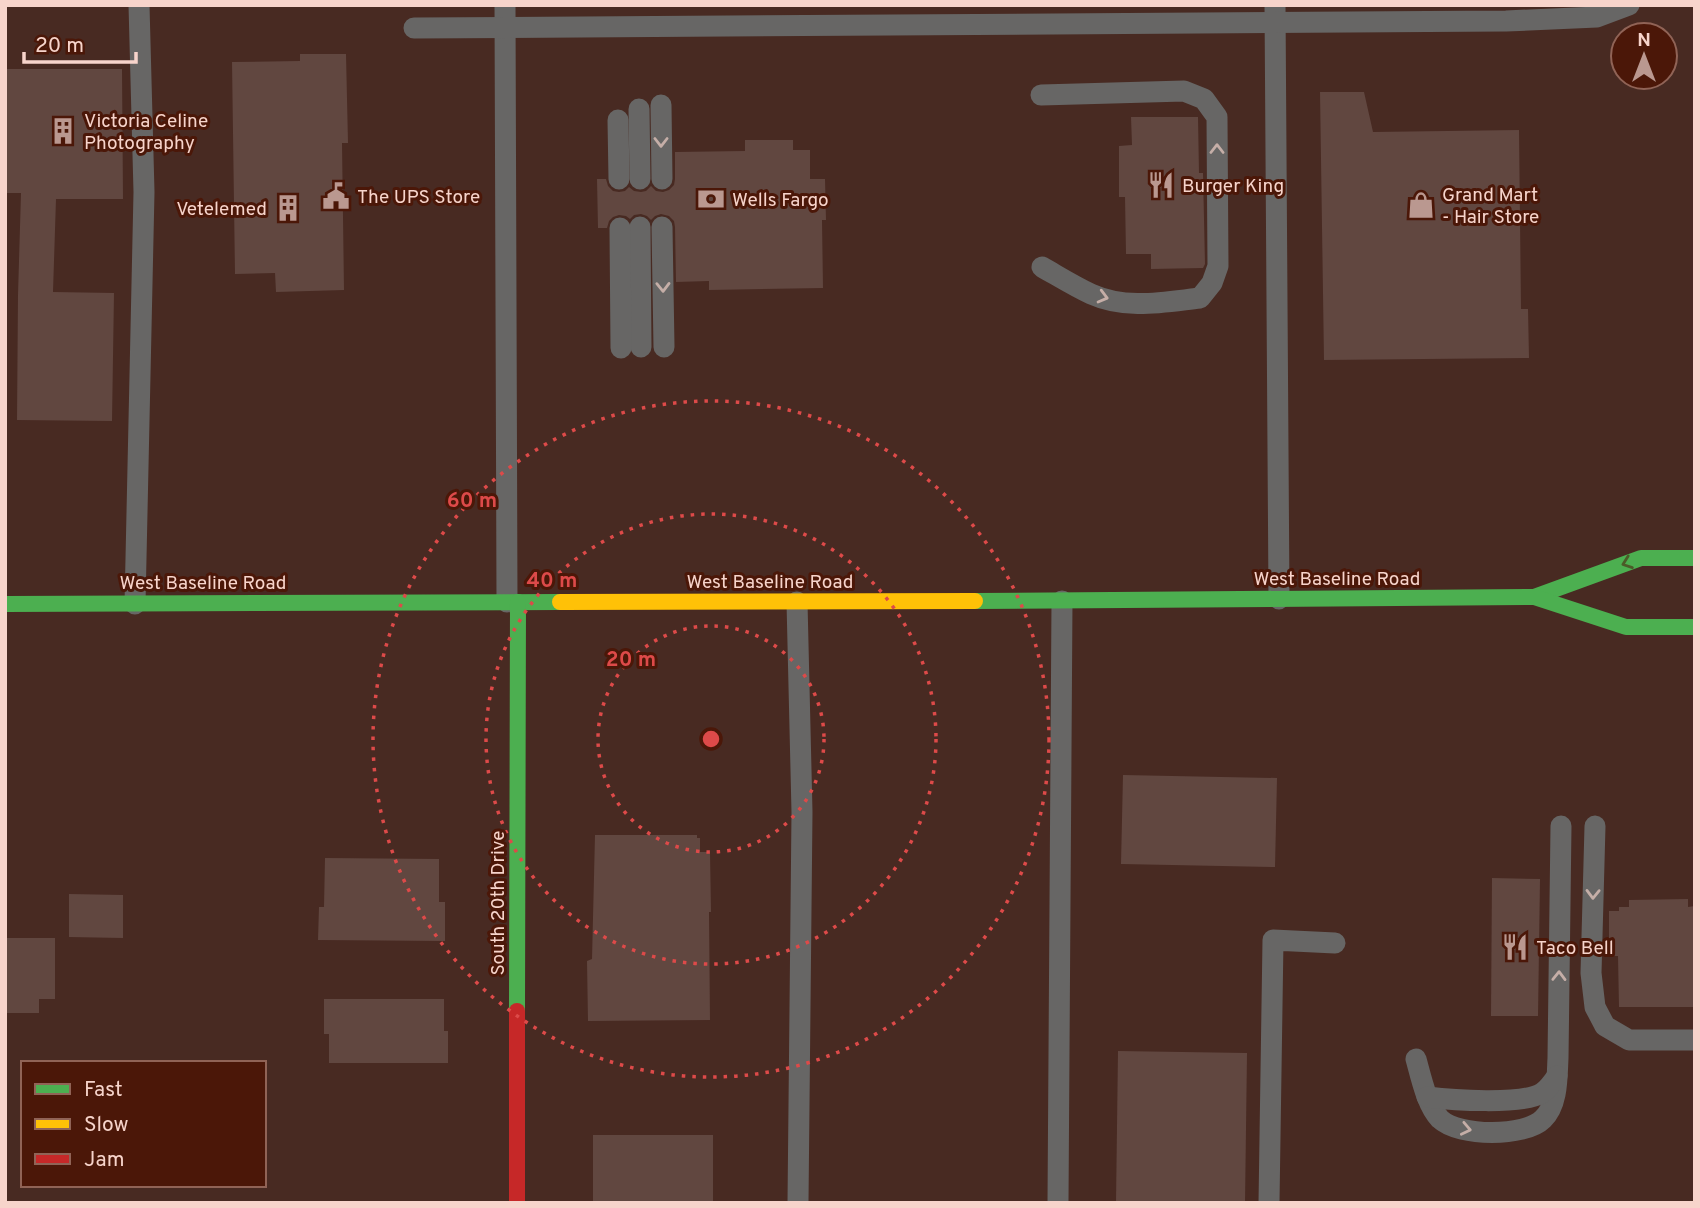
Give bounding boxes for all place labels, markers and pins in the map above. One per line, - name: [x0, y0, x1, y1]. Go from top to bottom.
- place label: Victoria Celine Photography: [84, 110, 208, 156]
- building icon: Victoria Celine Photography: [48, 116, 78, 146]
- restaurant icon: Burger King: [1146, 170, 1176, 200]
- place label: Burger King: [1182, 175, 1284, 199]
- public building icon: The UPS Store: [321, 181, 351, 211]
- bank icon: Wells Fargo: [696, 184, 726, 214]
- place label: Grand Mart - Hair Store: [1442, 184, 1539, 230]
- place label: The UPS Store: [357, 186, 480, 210]
- place label: Wells Fargo: [732, 189, 829, 213]
- shop icon: Grand Mart - Hair Store: [1406, 190, 1436, 220]
- building icon: Vetelemed: [273, 193, 303, 223]
- place label: Vetelemed: [176, 198, 267, 222]
- centre of rings: [699, 727, 723, 751]
- restaurant icon: Taco Bell: [1500, 932, 1530, 962]
- place label: Taco Bell: [1536, 937, 1614, 961]

